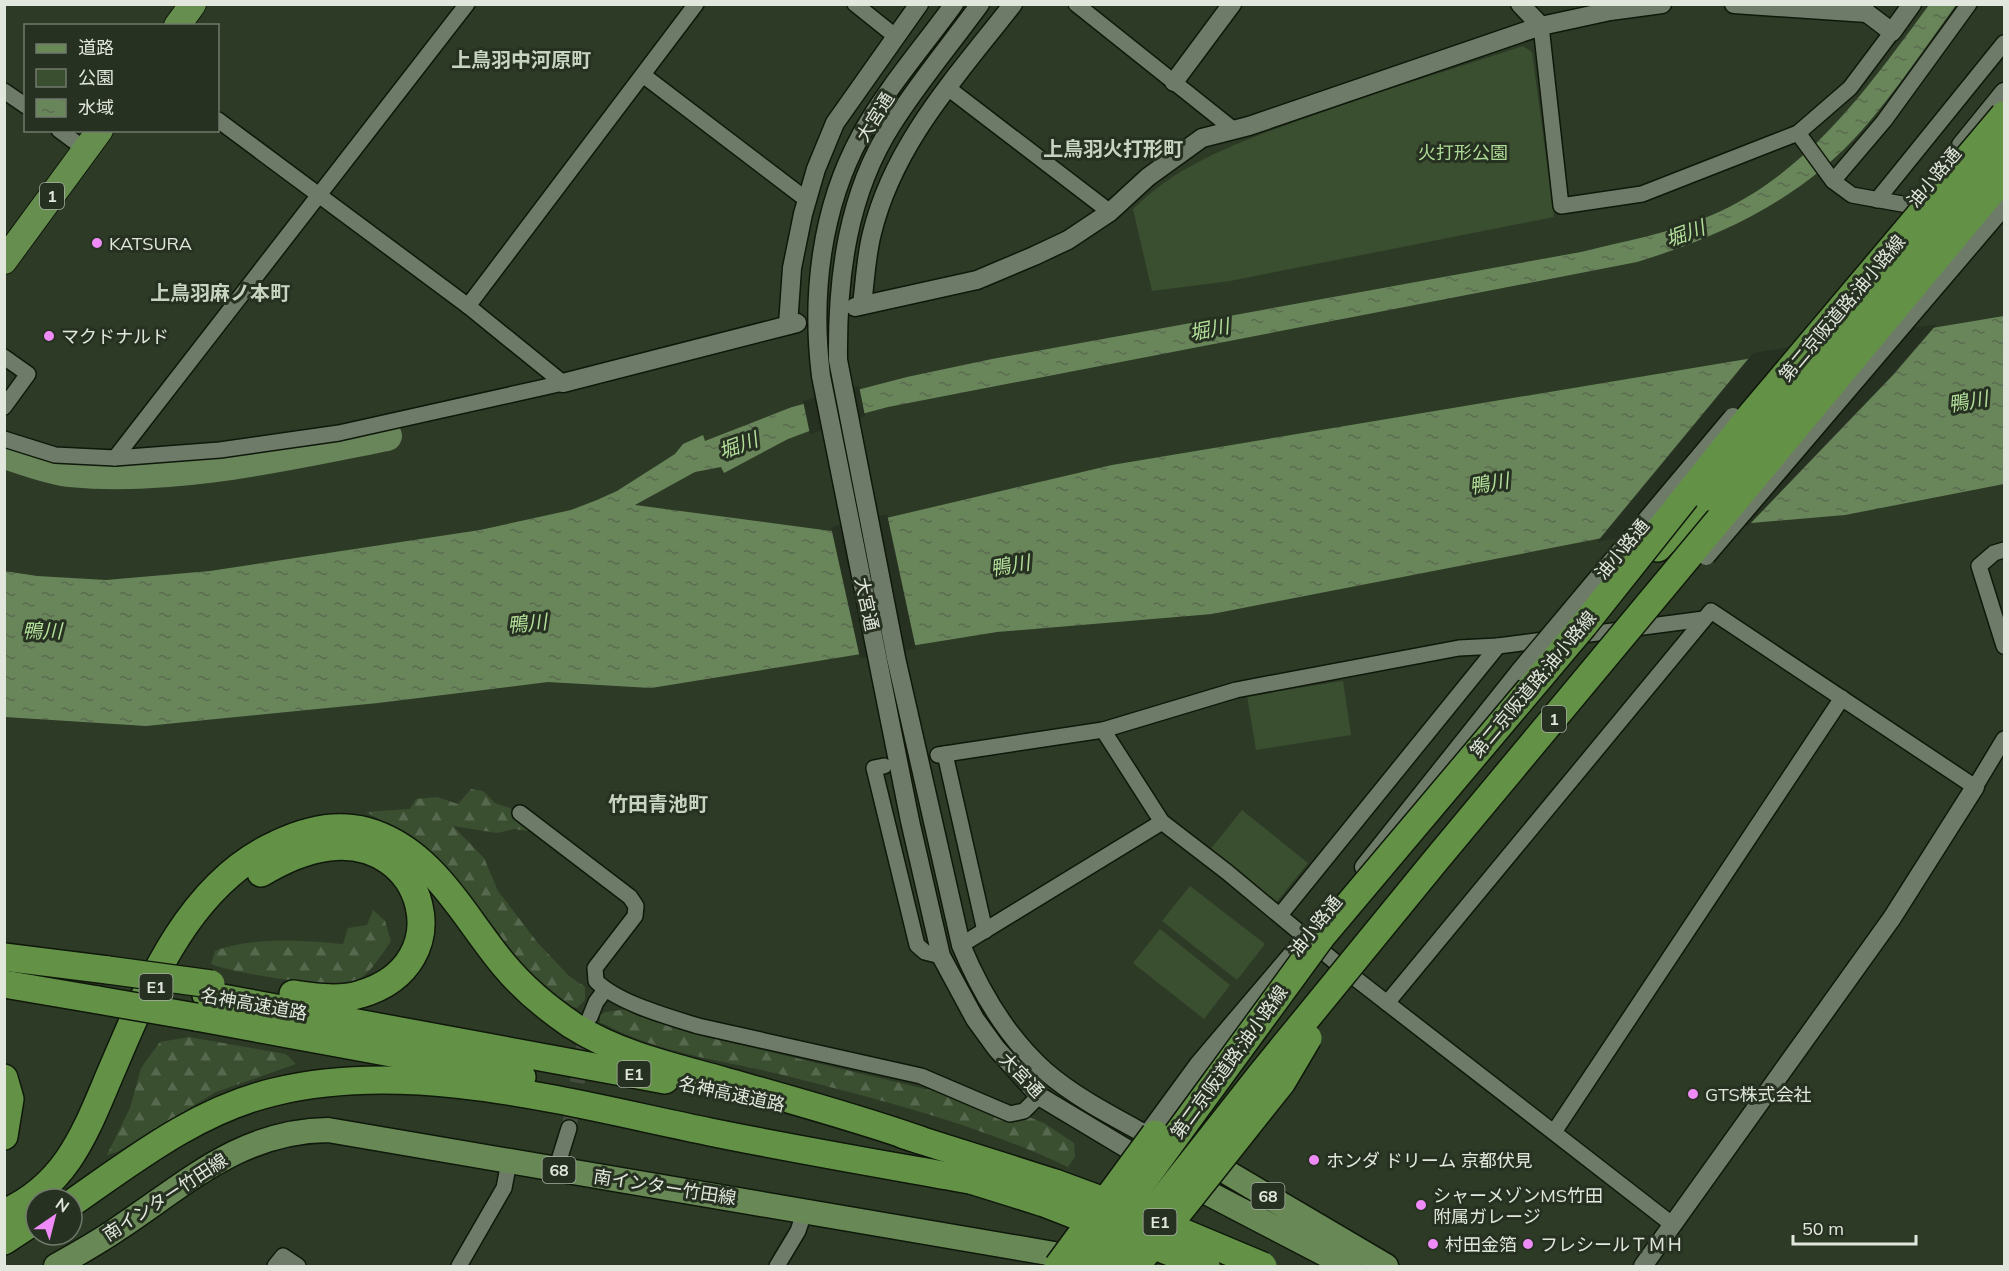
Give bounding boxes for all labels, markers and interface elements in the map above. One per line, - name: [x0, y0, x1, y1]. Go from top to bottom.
- legend: [24, 24, 219, 132]
- text: 道路: [78, 36, 114, 59]
- district label: 上鳥羽中河原町: [451, 47, 591, 72]
- text: 公園: [78, 66, 114, 89]
- street label: 大宮通: [851, 88, 899, 146]
- text: 水域: [78, 96, 114, 119]
- district label: 上鳥羽火打形町: [1043, 136, 1183, 161]
- park label: 火打形公園: [1418, 141, 1508, 164]
- street label: 油小路通: [1902, 142, 1966, 212]
- road number: 1: [40, 183, 64, 209]
- water label: 堀川: [1662, 214, 1710, 252]
- street label: 第二京阪道路;油小路線: [1774, 230, 1910, 386]
- place label: KATSURA: [109, 232, 192, 255]
- marker: KATSURA: [90, 236, 104, 250]
- district label: 上鳥羽麻ノ本町: [150, 280, 290, 305]
- water label: 堀川: [1187, 313, 1233, 345]
- place label: マクドナルド: [61, 325, 169, 348]
- marker: マクドナルド: [42, 329, 56, 343]
- water label: 鴨川: [1946, 385, 1992, 417]
- water label: 堀川: [715, 426, 763, 464]
- water label: 鴨川: [1467, 467, 1513, 499]
- street label: 油小路通: [1590, 514, 1654, 584]
- water label: 鴨川: [988, 549, 1034, 581]
- street label: 大宮通: [850, 575, 884, 633]
- street label: 第二京阪道路;油小路線: [1465, 606, 1601, 762]
- water label: 鴨川: [506, 608, 550, 638]
- water label: 鴨川: [22, 618, 64, 643]
- road number: 1: [1542, 706, 1566, 732]
- district label: 竹田青池町: [608, 791, 708, 816]
- street label: 油小路通: [1283, 891, 1347, 961]
- road number: E1: [140, 974, 172, 1000]
- street label: 第二京阪道路;油小路線: [1166, 981, 1292, 1143]
- street label: 名神高速道路: [199, 983, 309, 1025]
- street label: 大宮通: [995, 1048, 1049, 1102]
- road number: E1: [618, 1061, 650, 1087]
- street label: 名神高速道路: [677, 1072, 787, 1116]
- place label: GTS株式会社: [1705, 1083, 1812, 1106]
- marker: GTS株式会社: [1686, 1087, 1700, 1101]
- street label: 南インター竹田線: [98, 1148, 232, 1246]
- place label: ホンダ ドリーム 京都伏見: [1326, 1149, 1533, 1172]
- marker: ホンダ ドリーム 京都伏見: [1307, 1153, 1321, 1167]
- road number: 68: [542, 1157, 576, 1183]
- street label: 南インター竹田線: [592, 1164, 738, 1210]
- road number: 68: [1252, 1183, 1284, 1209]
- place label: シャーメゾンMS竹田 附属ガレージ: [1433, 1184, 1603, 1228]
- north arrow: [24, 1187, 84, 1247]
- text: N: [52, 1193, 73, 1216]
- marker: シャーメゾンMS竹田 附属ガレージ: [1414, 1198, 1428, 1212]
- scale bar: [1793, 1208, 1916, 1246]
- road number: E1: [1144, 1209, 1176, 1235]
- text: 50 m: [1802, 1217, 1844, 1240]
- place label: 村田金箔: [1445, 1233, 1517, 1256]
- place label: フレシールＴＭＨ: [1540, 1233, 1684, 1256]
- marker: 村田金箔: [1426, 1237, 1440, 1251]
- marker: フレシールＴＭＨ: [1521, 1237, 1535, 1251]

